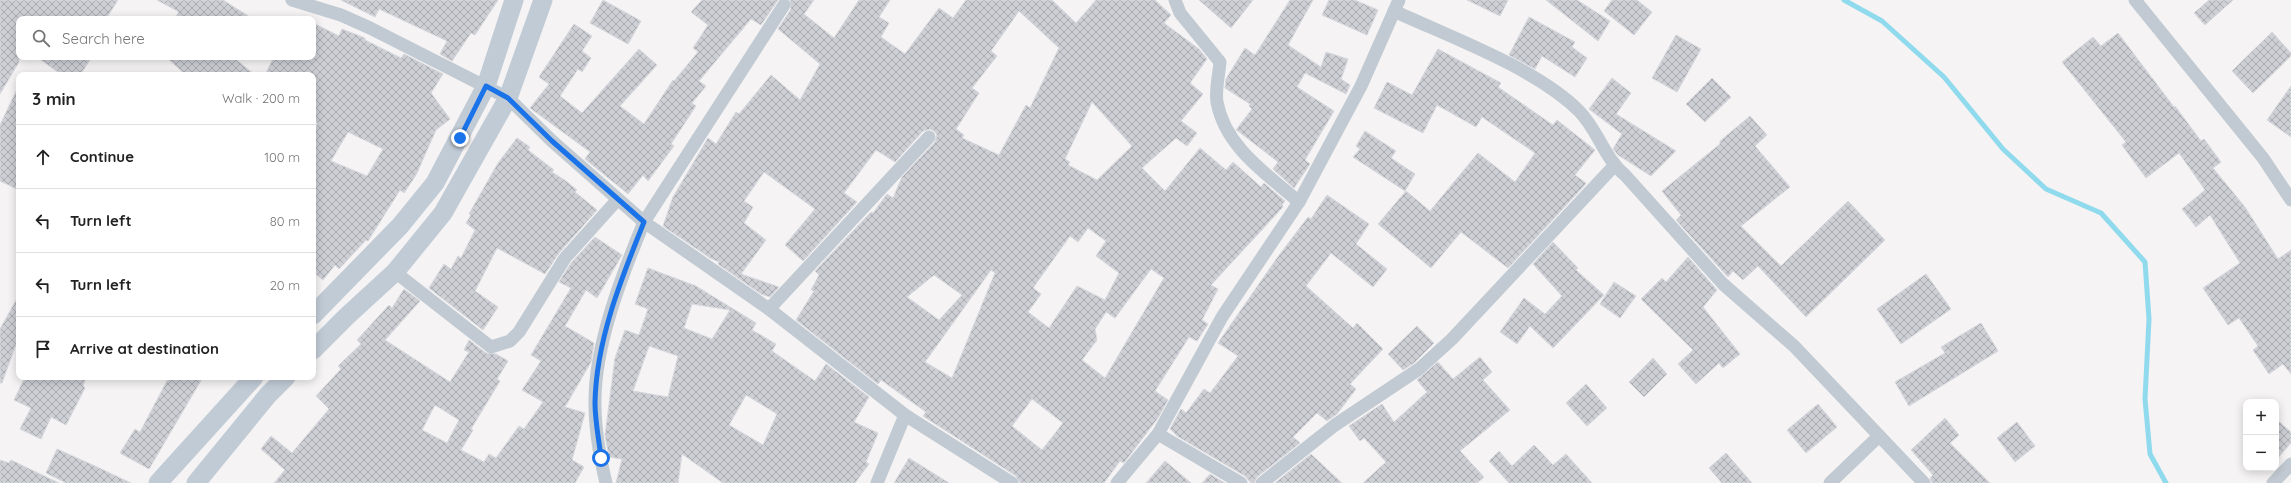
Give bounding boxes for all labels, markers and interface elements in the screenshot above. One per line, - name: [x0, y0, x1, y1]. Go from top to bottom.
- search box: [16, 16, 316, 60]
- icon: search: [30, 27, 52, 49]
- text: Search here: [62, 29, 145, 48]
- text: 3 min: [32, 88, 76, 109]
- text: Walk · 200 m: [222, 90, 300, 106]
- route end: [451, 129, 469, 147]
- icon: ahead: [32, 146, 54, 168]
- text: Continue: [70, 147, 134, 166]
- text: 100 m: [264, 149, 300, 165]
- icon: left: [32, 210, 54, 232]
- text: Turn left: [70, 211, 132, 230]
- text: 80 m: [270, 213, 300, 229]
- icon: left: [32, 274, 54, 296]
- text: Turn left: [70, 275, 132, 294]
- text: 20 m: [270, 277, 300, 293]
- icon: arrive: [32, 338, 54, 360]
- text: Arrive at destination: [70, 339, 219, 358]
- map controls: [2243, 399, 2279, 471]
- button: +: [2243, 399, 2279, 435]
- button: −: [2243, 435, 2279, 471]
- route start: [592, 449, 610, 467]

